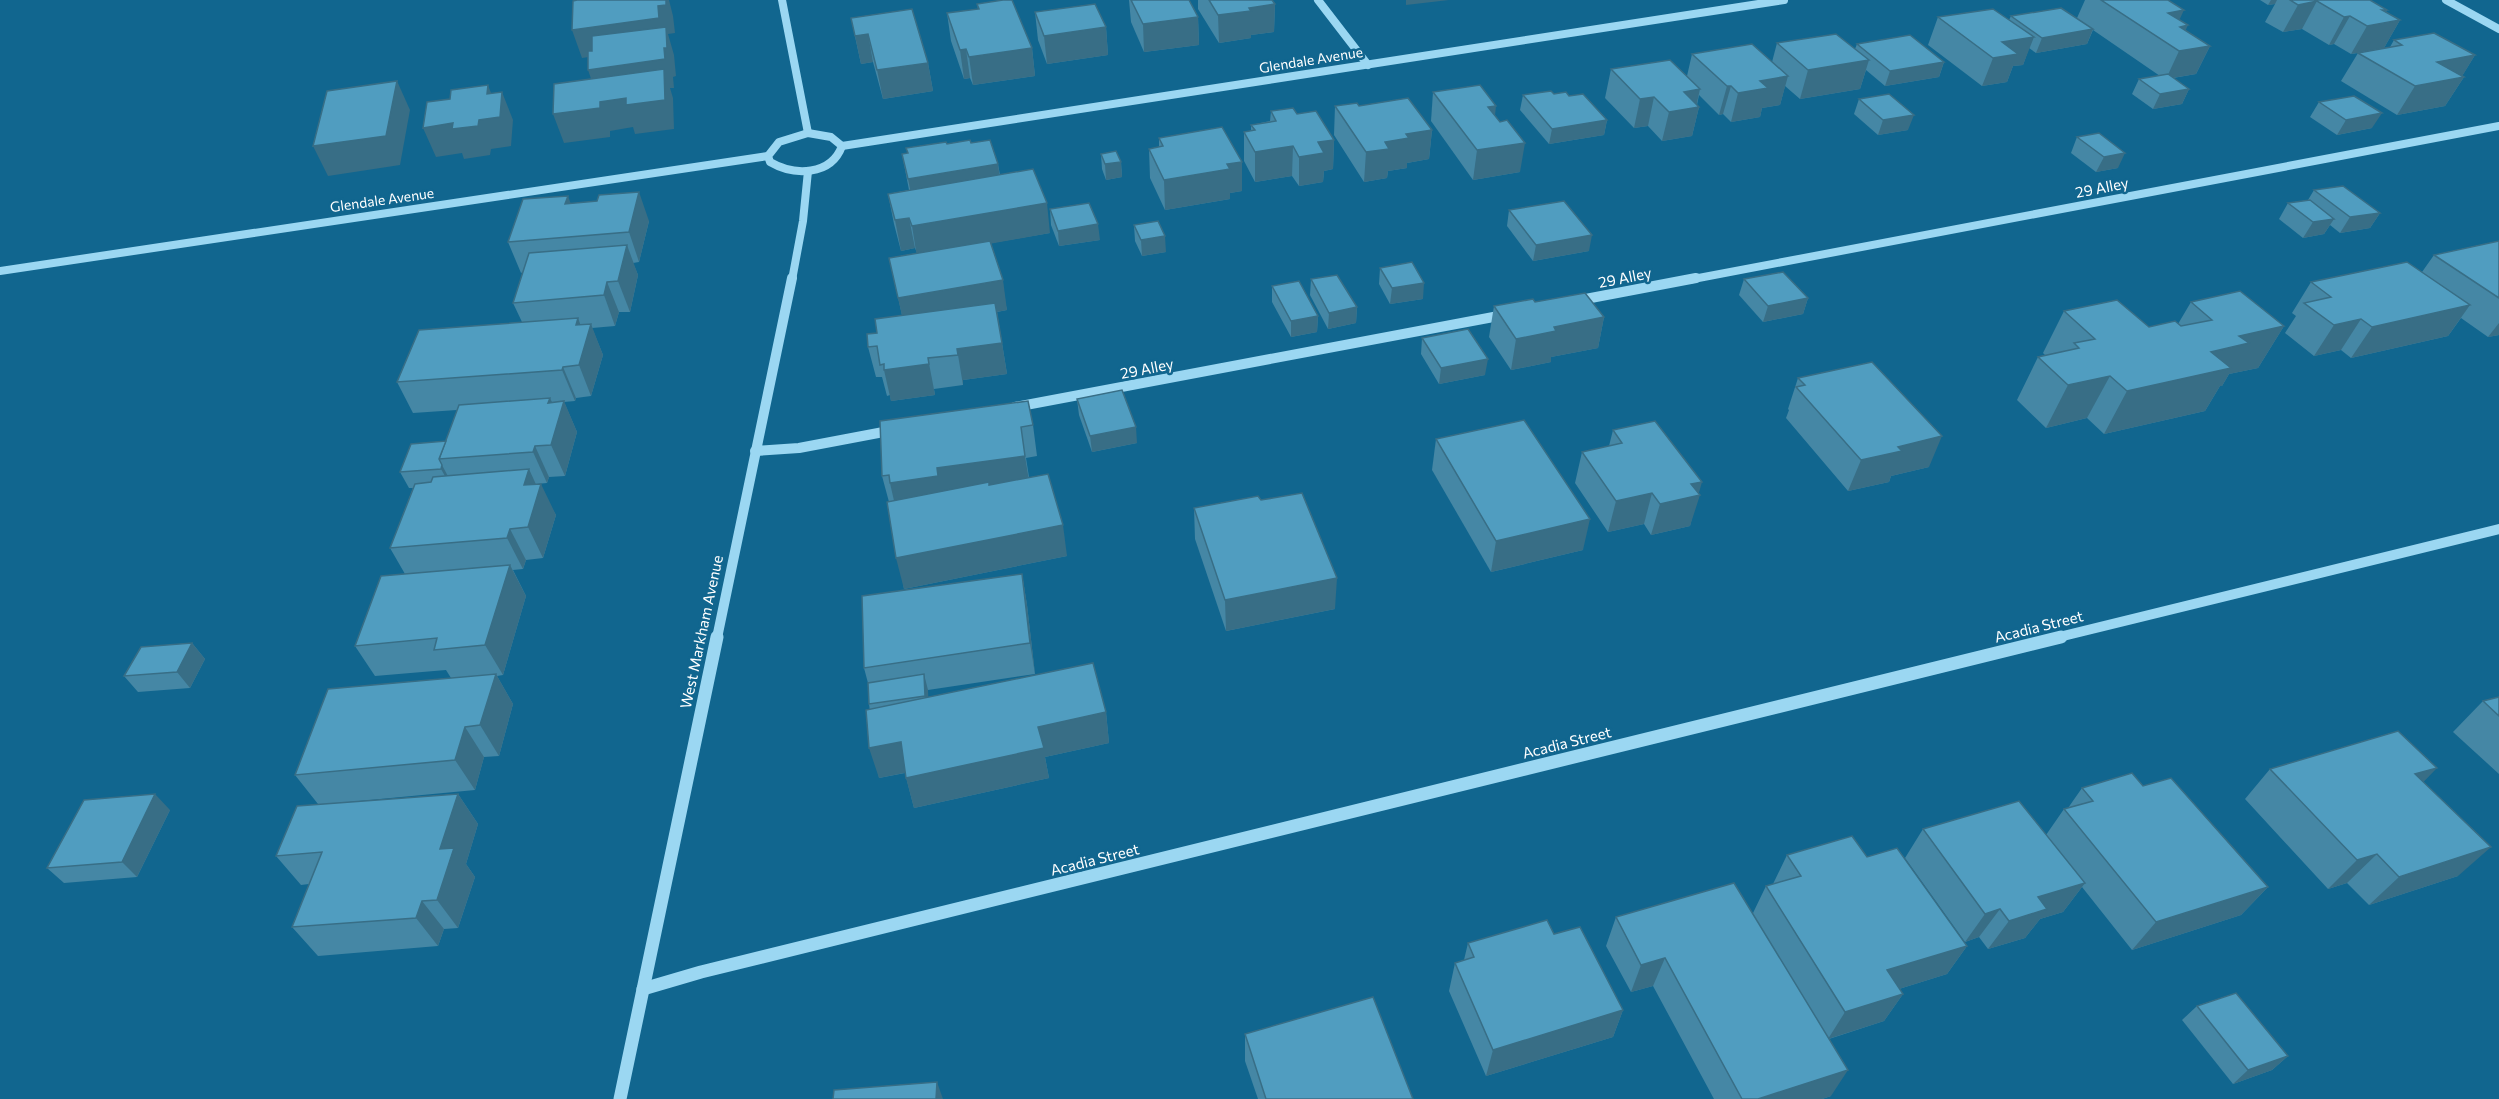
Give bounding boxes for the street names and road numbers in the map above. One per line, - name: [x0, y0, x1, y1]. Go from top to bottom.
- street label: Glendale Avenue: [1258, 43, 1364, 76]
- street label: 29 Alley: [2074, 173, 2130, 201]
- street label: Glendale Avenue: [329, 184, 435, 215]
- street label: 29 Alley: [1597, 263, 1653, 291]
- street label: 29 Alley: [1119, 354, 1175, 382]
- street label: West Markham Avenue: [676, 553, 726, 710]
- street label: Acadia Street: [1992, 606, 2085, 646]
- street label: Acadia Street: [1520, 722, 1613, 762]
- street label: Acadia Street: [1048, 839, 1141, 879]

